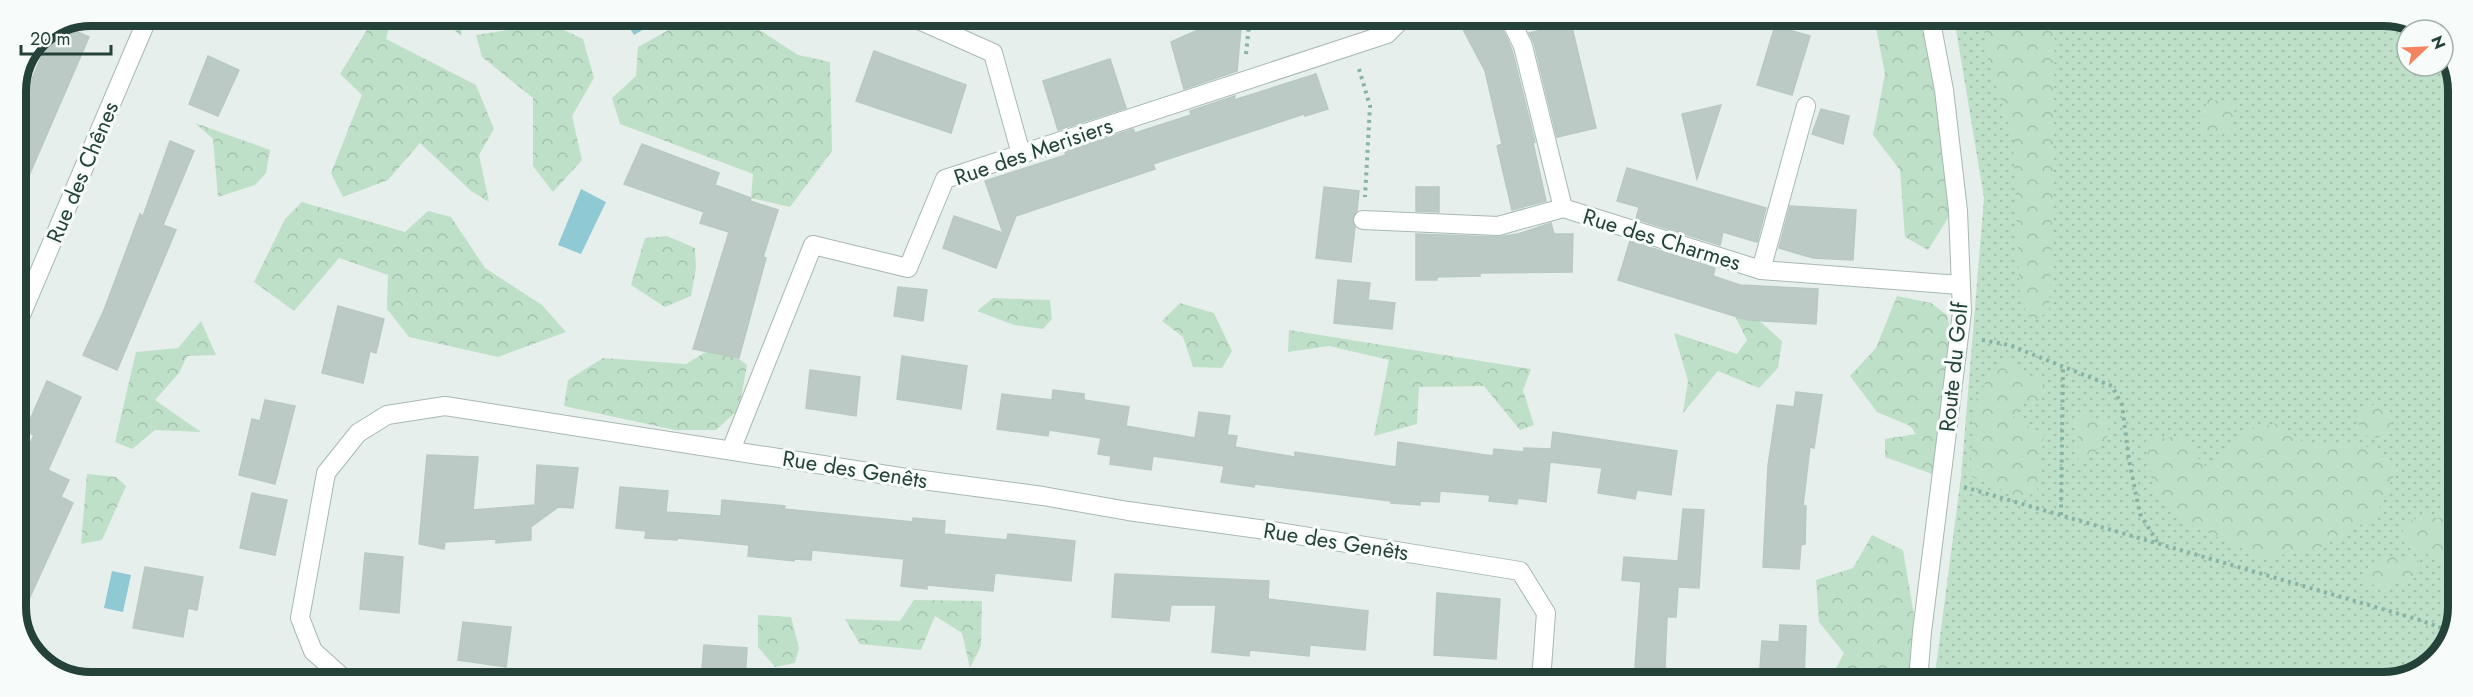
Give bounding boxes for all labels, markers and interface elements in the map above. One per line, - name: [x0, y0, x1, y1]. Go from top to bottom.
- scale bar: [21, 18, 111, 56]
- north arrow: [2395, 18, 2455, 78]
- text: 20 m: [30, 26, 70, 52]
- text: N: [2425, 32, 2451, 53]
- street label: Rue des Chênes: [38, 96, 126, 248]
- street label: Rue des Merisiers: [949, 109, 1117, 193]
- street label: Rue des Charmes: [1579, 200, 1745, 278]
- street label: Route du Golf: [1930, 300, 1976, 433]
- street label: Rue des Genêts: [780, 442, 930, 496]
- street label: Rue des Genêts: [1261, 514, 1411, 568]

